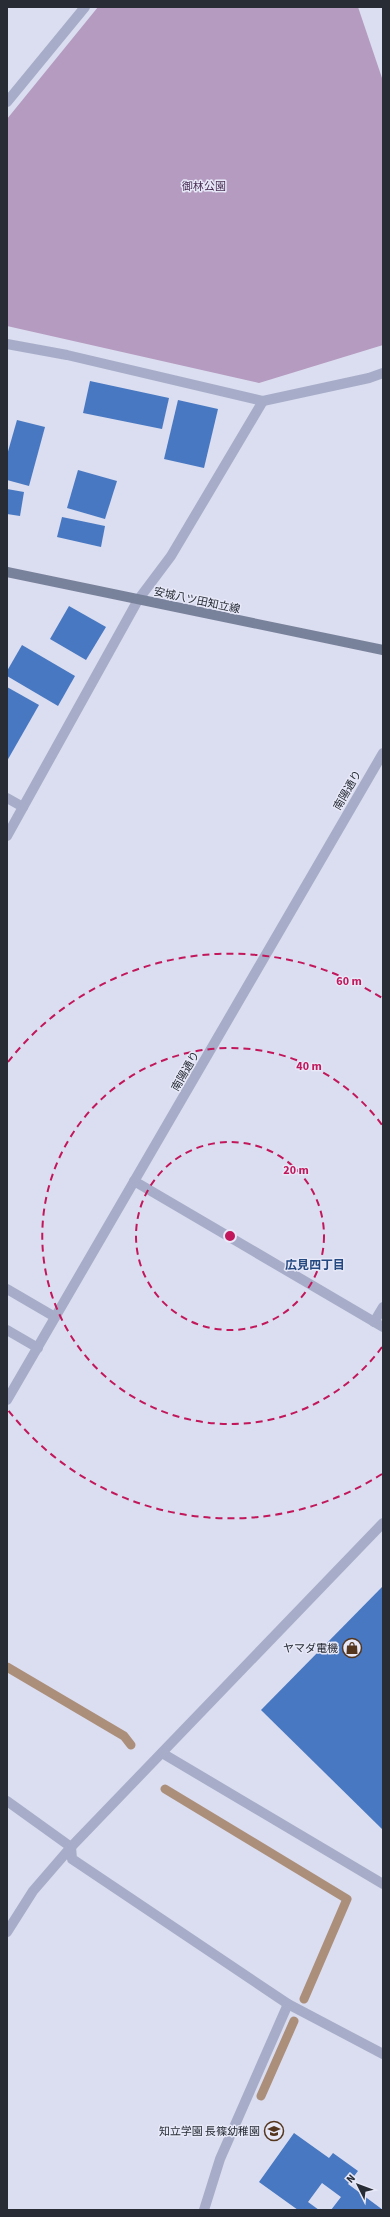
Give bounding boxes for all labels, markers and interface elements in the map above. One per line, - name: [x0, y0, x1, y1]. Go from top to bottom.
- park label: 御林公園: [181, 179, 226, 194]
- street label: 安城八ツ田知立線: [152, 584, 241, 617]
- street label: 南陽通り: [330, 767, 365, 813]
- text: 60 m: [336, 973, 362, 990]
- street label: 南陽通り: [168, 1048, 203, 1094]
- text: 40 m: [296, 1058, 322, 1075]
- text: 20 m: [283, 1162, 309, 1179]
- centre of rings: [223, 1229, 237, 1243]
- district label: 広見四丁目: [285, 1257, 345, 1274]
- shop icon: ヤマダ電機: [341, 1637, 363, 1659]
- place label: ヤマダ電機: [283, 1641, 338, 1656]
- school or university icon: 知立学園 長篠幼稚園: [263, 2120, 285, 2142]
- place label: 知立学園 長篠幼稚園: [159, 2124, 260, 2139]
- north arrow: [338, 2165, 378, 2205]
- text: N: [343, 2171, 359, 2186]

